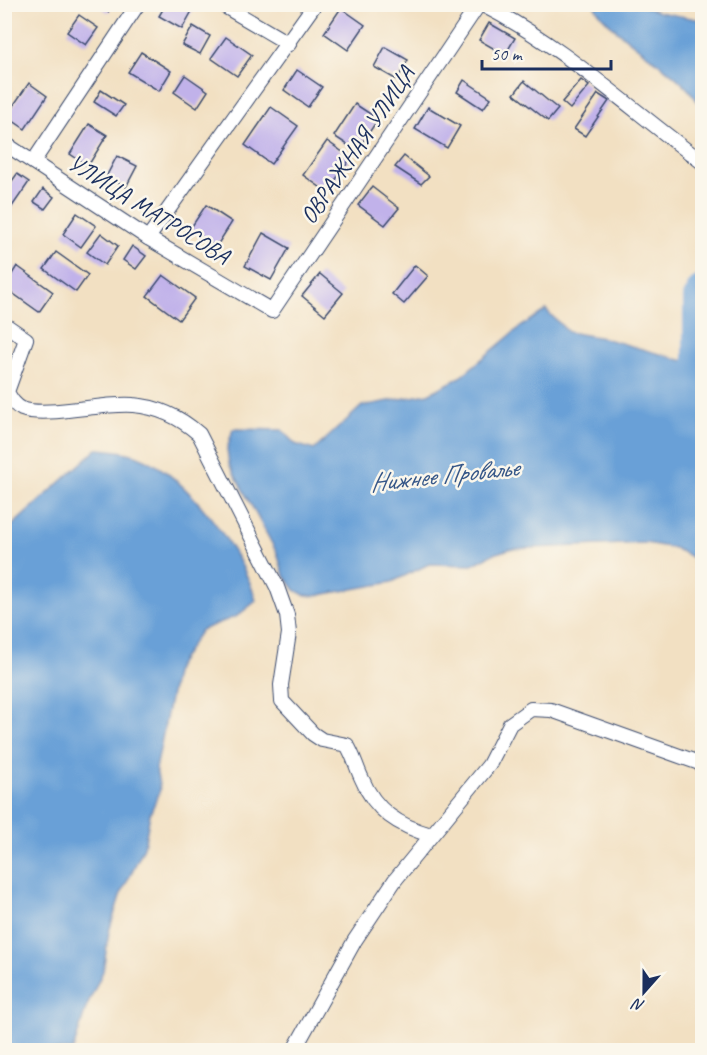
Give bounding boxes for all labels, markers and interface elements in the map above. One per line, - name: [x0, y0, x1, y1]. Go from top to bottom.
- scale bar: [482, 33, 611, 71]
- text: 50 m: [491, 43, 524, 65]
- street label: ОВРАЖНАЯ УЛИЦА: [293, 60, 421, 230]
- street label: УЛИЦА МАТРОСОВА: [62, 147, 236, 271]
- water label: Нижнее Провалье: [368, 450, 523, 499]
- north arrow: [614, 962, 674, 1022]
- text: N: [628, 993, 647, 1016]

